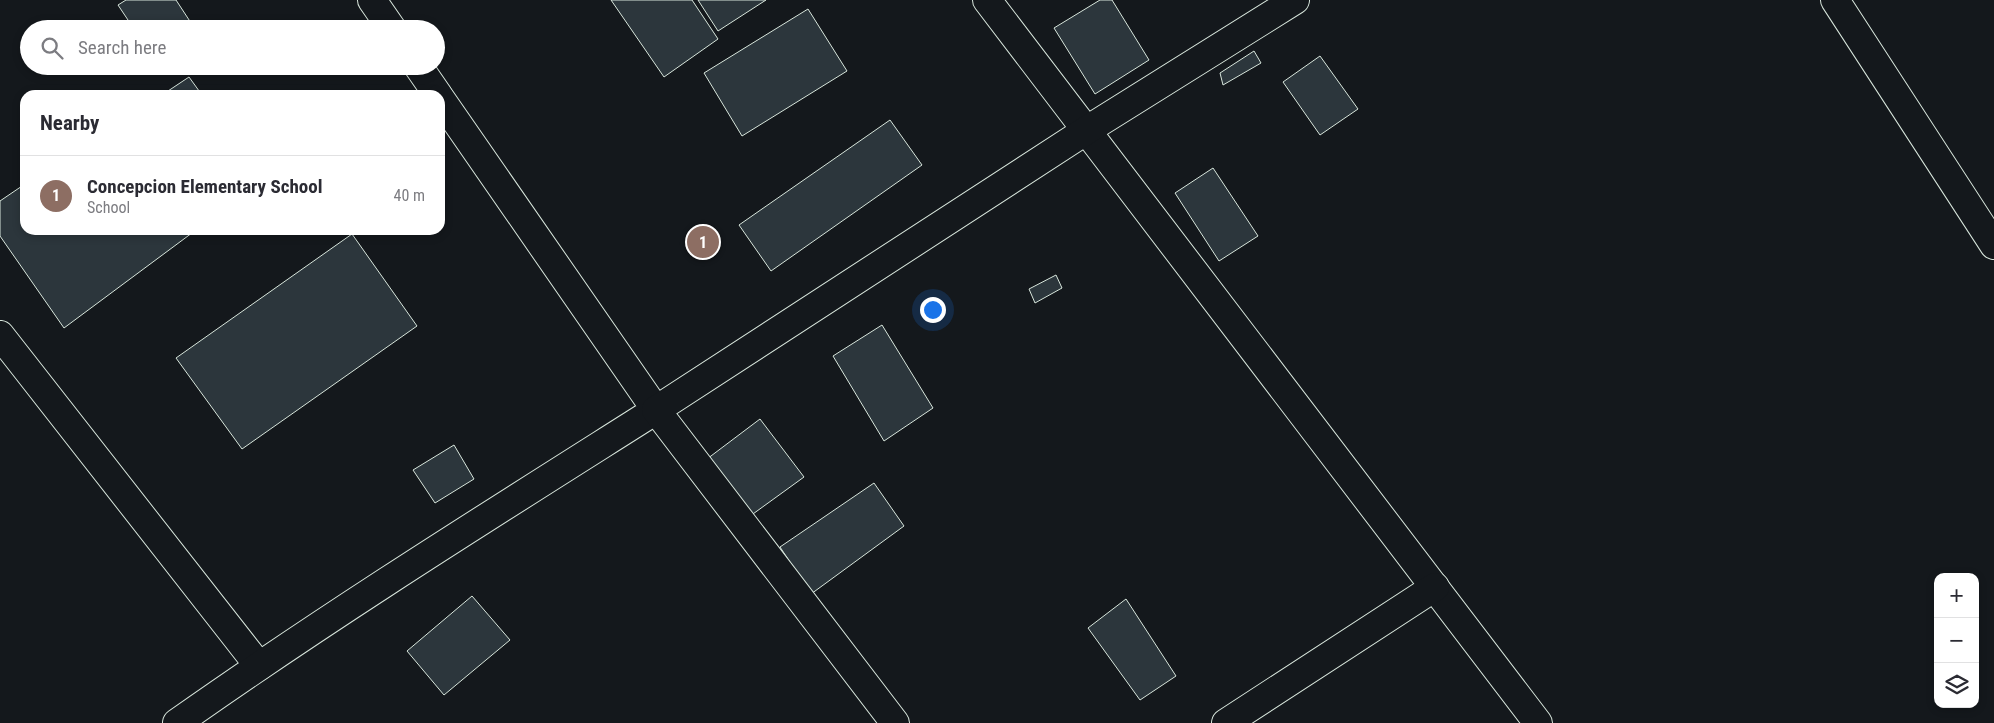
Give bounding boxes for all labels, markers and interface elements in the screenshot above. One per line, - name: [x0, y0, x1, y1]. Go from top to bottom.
- search box: [20, 20, 445, 75]
- icon: search: [38, 34, 66, 62]
- text: Search here: [78, 36, 166, 59]
- text: Nearby: [40, 111, 99, 135]
- text: Concepcion Elementary School: [87, 175, 322, 198]
- text: 1: [52, 186, 60, 205]
- text: 40 m: [393, 186, 425, 205]
- text: School: [87, 198, 130, 217]
- pin: 1: [687, 223, 719, 261]
- your location: [920, 297, 946, 323]
- map controls: [1934, 573, 1979, 708]
- button: +: [1934, 573, 1979, 618]
- button: −: [1934, 618, 1979, 663]
- button: layers: [1934, 663, 1979, 708]

